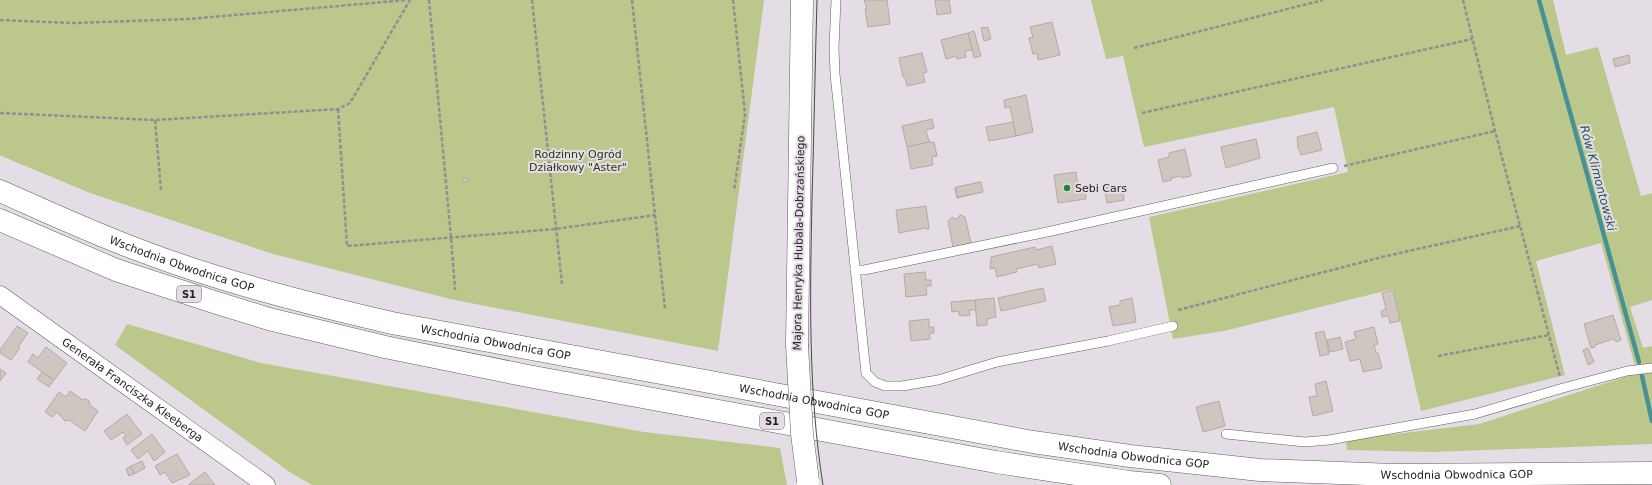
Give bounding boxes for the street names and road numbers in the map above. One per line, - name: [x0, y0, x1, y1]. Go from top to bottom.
- street label: Majora Henryka Hubala-Dobrzańskiego: [791, 135, 807, 350]
- street label: Wschodnia Obwodnica GOP: [107, 233, 256, 294]
- road number: S1: [177, 286, 201, 302]
- street label: Wschodnia Obwodnica GOP: [420, 322, 572, 363]
- street label: Generała Franciszka Kleeberga: [60, 335, 206, 445]
- street label: Wschodnia Obwodnica GOP: [738, 381, 891, 422]
- road number: S1: [760, 413, 784, 429]
- street label: Wschodnia Obwodnica GOP: [1057, 439, 1210, 471]
- street label: Wschodnia Obwodnica GOP: [1380, 467, 1533, 482]

